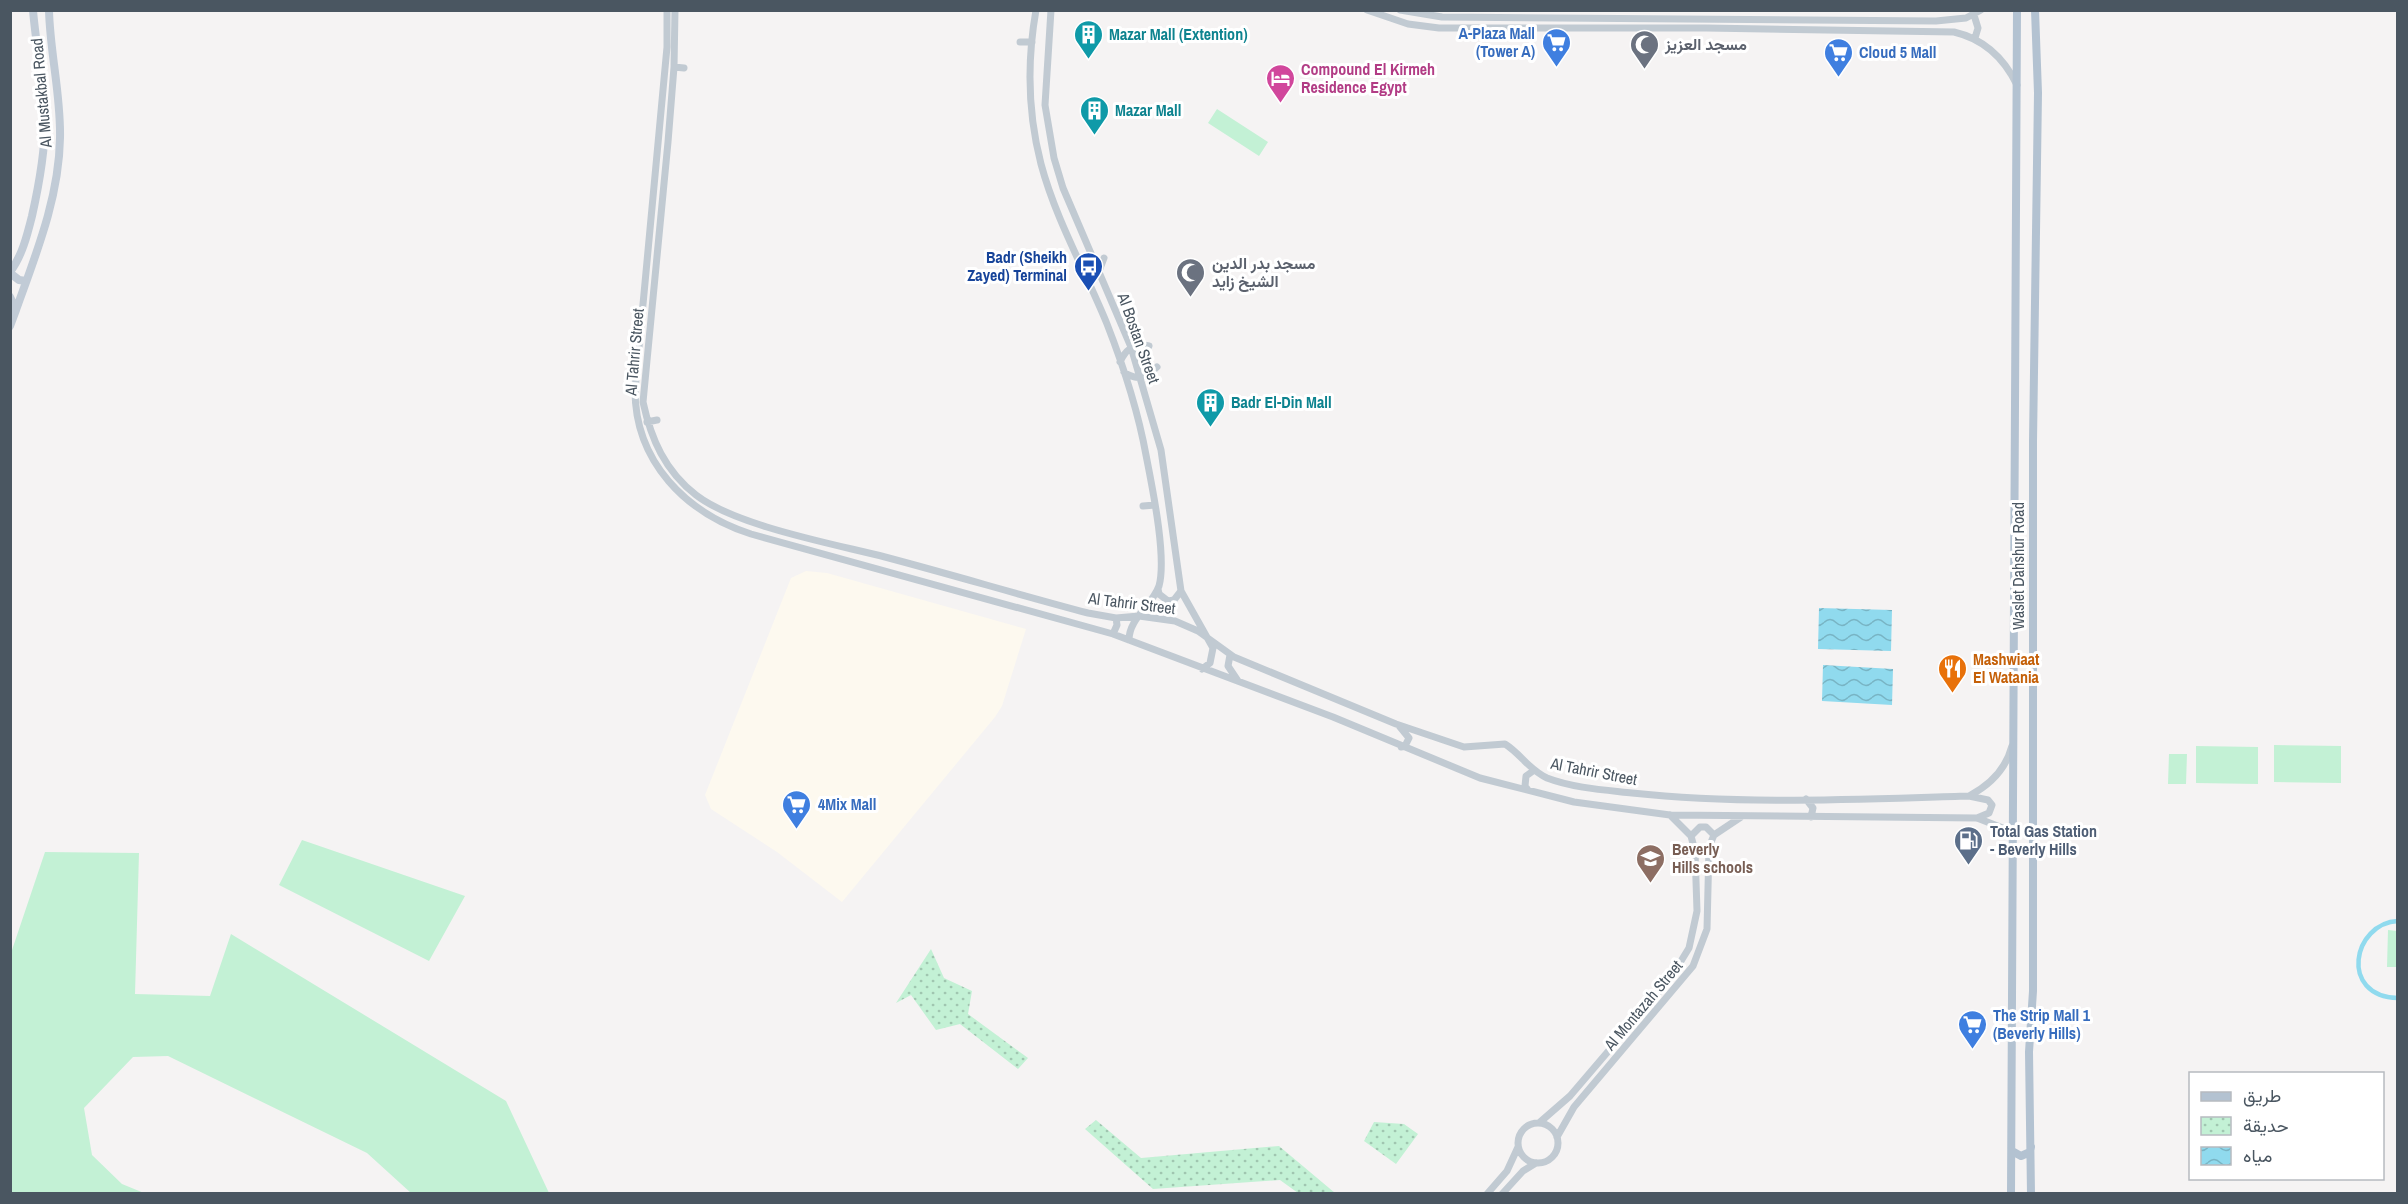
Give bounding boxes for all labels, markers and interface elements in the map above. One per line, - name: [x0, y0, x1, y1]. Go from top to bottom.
- building icon: Mazar Mall (Extention): [1072, 18, 1104, 60]
- place label: A-Plaza Mall (Tower A): [1458, 22, 1535, 62]
- place label: Mazar Mall (Extention): [1109, 23, 1248, 45]
- supermarket icon: A-Plaza Mall (Tower A): [1540, 26, 1572, 68]
- mosque icon: مسجد العزيز: [1628, 28, 1660, 70]
- place label: مسجد العزيز: [1664, 33, 1747, 55]
- supermarket icon: Cloud 5 Mall: [1822, 36, 1854, 78]
- street label: Al Mustakbal Road: [25, 37, 57, 150]
- place label: Cloud 5 Mall: [1859, 41, 1936, 63]
- place label: Compound El Kirmeh Residence Egypt: [1301, 58, 1435, 98]
- hotel icon: Compound El Kirmeh Residence Egypt: [1264, 62, 1296, 104]
- building icon: Mazar Mall: [1078, 94, 1110, 136]
- place label: Mazar Mall: [1115, 99, 1181, 121]
- place label: Badr (Sheikh Zayed) Terminal: [967, 246, 1067, 286]
- bus stop icon: Badr (Sheikh Zayed) Terminal: [1072, 250, 1104, 292]
- place label: مسجد بدر الدين الشيخ زايد: [1212, 252, 1316, 293]
- mosque icon: مسجد بدر الدين الشيخ زايد: [1175, 256, 1207, 298]
- street label: Al Bostan Street: [1112, 289, 1166, 387]
- street label: Al Tahrir Street: [619, 307, 649, 398]
- building icon: Badr El-Din Mall: [1194, 386, 1226, 428]
- place label: Badr El-Din Mall: [1231, 391, 1332, 413]
- street label: Waslet Dahshur Road: [2007, 502, 2029, 630]
- street label: Al Tahrir Street: [1086, 587, 1177, 619]
- place label: Mashwiaat El Watania: [1973, 648, 2040, 688]
- restaurant icon: Mashwiaat El Watania: [1936, 652, 1968, 694]
- street label: Al Tahrir Street: [1548, 752, 1639, 790]
- supermarket icon: 4Mix Mall: [781, 788, 813, 830]
- place label: 4Mix Mall: [818, 793, 876, 815]
- place label: Total Gas Station - Beverly Hills: [1990, 820, 2097, 860]
- fuel station icon: Total Gas Station - Beverly Hills: [1953, 824, 1985, 866]
- place label: Beverly Hills schools: [1672, 838, 1753, 878]
- school or university icon: Beverly Hills schools: [1635, 842, 1667, 884]
- street label: Al Montazah Street: [1598, 955, 1688, 1056]
- place label: The Strip Mall 1 (Beverly Hills): [1993, 1004, 2091, 1044]
- supermarket icon: The Strip Mall 1 (Beverly Hills): [1956, 1008, 1988, 1050]
- legend: [2189, 1072, 2384, 1180]
- text: طريق: [2243, 1083, 2281, 1108]
- text: حديقة: [2243, 1113, 2289, 1138]
- text: مياه: [2243, 1143, 2272, 1168]

